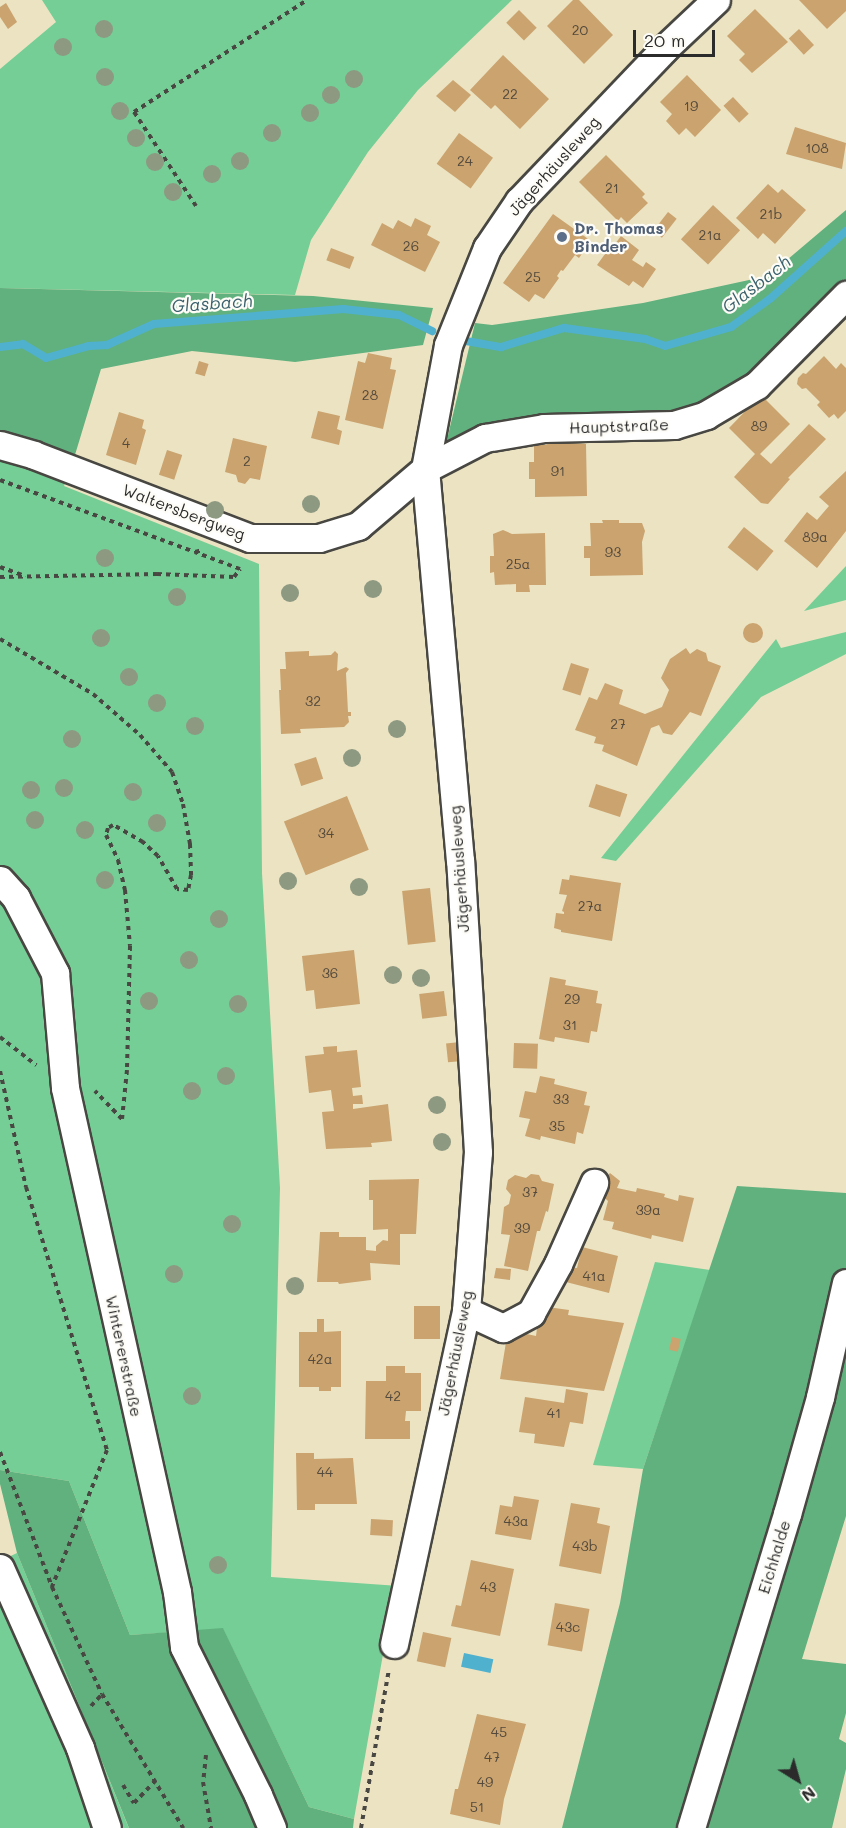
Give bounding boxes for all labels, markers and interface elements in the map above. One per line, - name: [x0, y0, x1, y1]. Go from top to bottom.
- scale bar: [636, 18, 718, 56]
- house number: 20: [572, 22, 588, 38]
- text: 20 m: [644, 28, 685, 52]
- house number: 22: [502, 86, 518, 102]
- house number: 19: [684, 98, 698, 114]
- street label: Jägerhäusleweg: [504, 112, 604, 220]
- house number: 108: [805, 140, 829, 156]
- house number: 24: [457, 153, 473, 169]
- house number: 21: [605, 180, 619, 196]
- house number: 21b: [760, 206, 782, 222]
- place label: Dr. Thomas Binder: [574, 218, 664, 256]
- house number: 21a: [699, 227, 721, 243]
- marker: Dr. Thomas Binder: [555, 230, 569, 244]
- house number: 26: [403, 238, 419, 254]
- water label: Glasbach: [717, 250, 795, 318]
- house number: 25: [525, 269, 541, 285]
- water label: Glasbach: [171, 289, 253, 317]
- house number: 28: [362, 387, 378, 403]
- street label: Hauptstraße: [569, 415, 669, 437]
- house number: 89: [751, 418, 767, 434]
- house number: 4: [122, 435, 130, 451]
- house number: 2: [243, 453, 251, 469]
- house number: 91: [551, 463, 565, 479]
- street label: Waltersbergweg: [120, 480, 248, 544]
- house number: 89a: [802, 529, 828, 545]
- house number: 93: [605, 544, 621, 560]
- house number: 25a: [506, 556, 530, 572]
- house number: 32: [305, 693, 321, 709]
- house number: 27: [610, 716, 626, 732]
- street label: Jägerhäusleweg: [445, 805, 473, 933]
- house number: 34: [318, 825, 334, 841]
- house number: 27a: [578, 898, 602, 914]
- house number: 36: [322, 965, 338, 981]
- house number: 29: [564, 991, 580, 1007]
- house number: 31: [563, 1017, 577, 1033]
- house number: 33: [553, 1091, 569, 1107]
- house number: 35: [549, 1118, 565, 1134]
- house number: 37: [522, 1184, 538, 1200]
- house number: 39a: [635, 1202, 661, 1218]
- house number: 39: [514, 1220, 530, 1236]
- house number: 41a: [582, 1268, 606, 1284]
- street label: Jägerhäusleweg: [433, 1289, 477, 1417]
- street label: Wintererstraße: [102, 1294, 146, 1418]
- house number: 42a: [308, 1351, 332, 1367]
- house number: 42: [385, 1388, 401, 1404]
- house number: 41: [547, 1405, 561, 1421]
- house number: 44: [317, 1464, 333, 1480]
- house number: 43a: [503, 1513, 529, 1529]
- street label: Eichhalde: [754, 1518, 794, 1596]
- house number: 43b: [572, 1538, 598, 1554]
- house number: 43: [480, 1579, 496, 1595]
- house number: 43c: [556, 1619, 580, 1635]
- house number: 45: [491, 1724, 507, 1740]
- house number: 47: [484, 1749, 500, 1765]
- north arrow: [768, 1750, 828, 1810]
- house number: 49: [477, 1774, 493, 1790]
- text: N: [798, 1783, 820, 1807]
- house number: 51: [470, 1799, 484, 1815]

